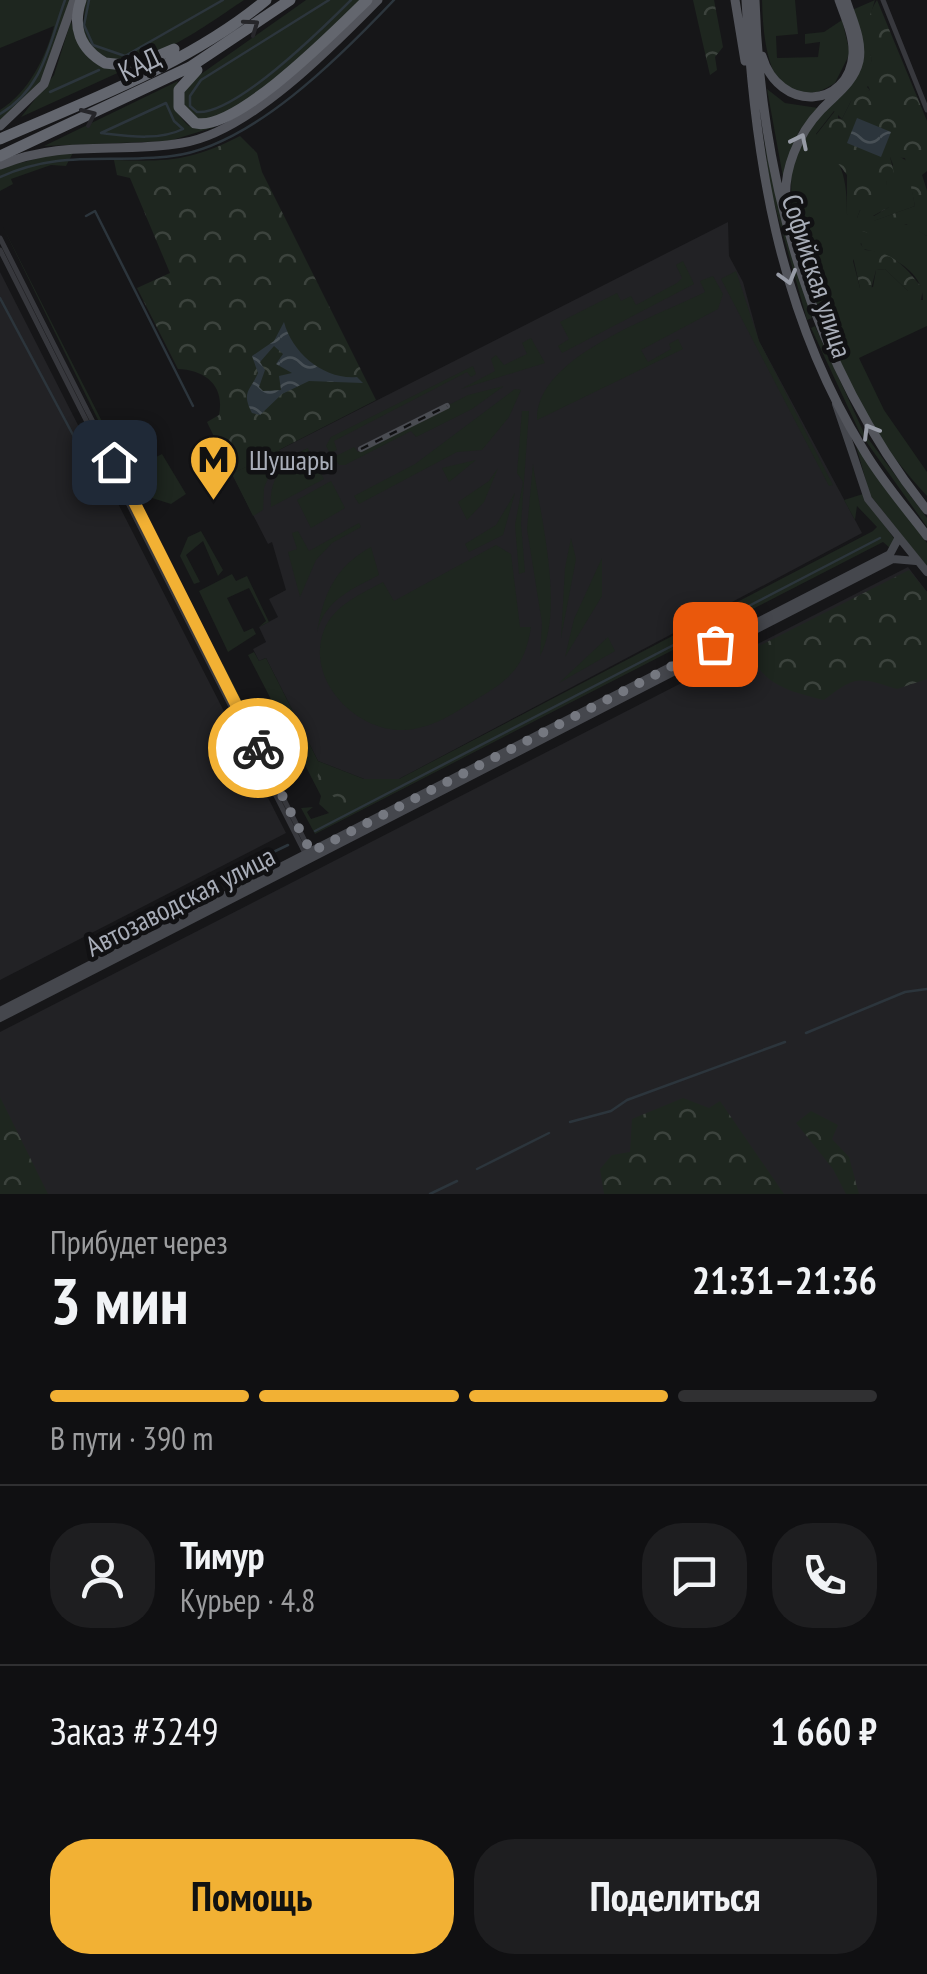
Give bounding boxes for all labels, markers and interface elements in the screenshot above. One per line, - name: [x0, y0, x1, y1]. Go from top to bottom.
- one-way arrow: [241, 20, 260, 38]
- street label: КАД: [112, 38, 166, 89]
- one-way arrow: [79, 108, 97, 128]
- one-way arrow: [788, 134, 808, 152]
- street label: Софийская улица: [774, 189, 861, 362]
- one-way arrow: [776, 267, 797, 284]
- pin: [72, 420, 157, 505]
- one-way arrow: [863, 424, 882, 442]
- metro station icon: Шушары: [188, 434, 240, 502]
- icon: home: [87, 435, 142, 490]
- place label: Шушары: [249, 441, 334, 478]
- pin: [673, 602, 758, 687]
- icon: bag: [688, 617, 743, 672]
- courier: [208, 698, 308, 798]
- icon: bike: [231, 721, 286, 776]
- street label: Автозаводская улица: [79, 837, 281, 964]
- text: Прибудет через: [50, 1221, 228, 1263]
- text: 21:31–21:36: [692, 1255, 877, 1304]
- text: 3 мин: [50, 1258, 189, 1342]
- text: В пути · 390 m: [50, 1417, 213, 1459]
- button: person: [50, 1523, 155, 1628]
- button: chat: [642, 1523, 747, 1628]
- button: phone: [772, 1523, 877, 1628]
- text: Тимур: [180, 1530, 265, 1579]
- text: Курьер · 4.8: [180, 1579, 315, 1621]
- text: Заказ #3249: [50, 1706, 219, 1755]
- text: 1 660 ₽: [771, 1706, 877, 1755]
- button: Помощь: [50, 1839, 454, 1954]
- button: Поделиться: [474, 1839, 877, 1954]

